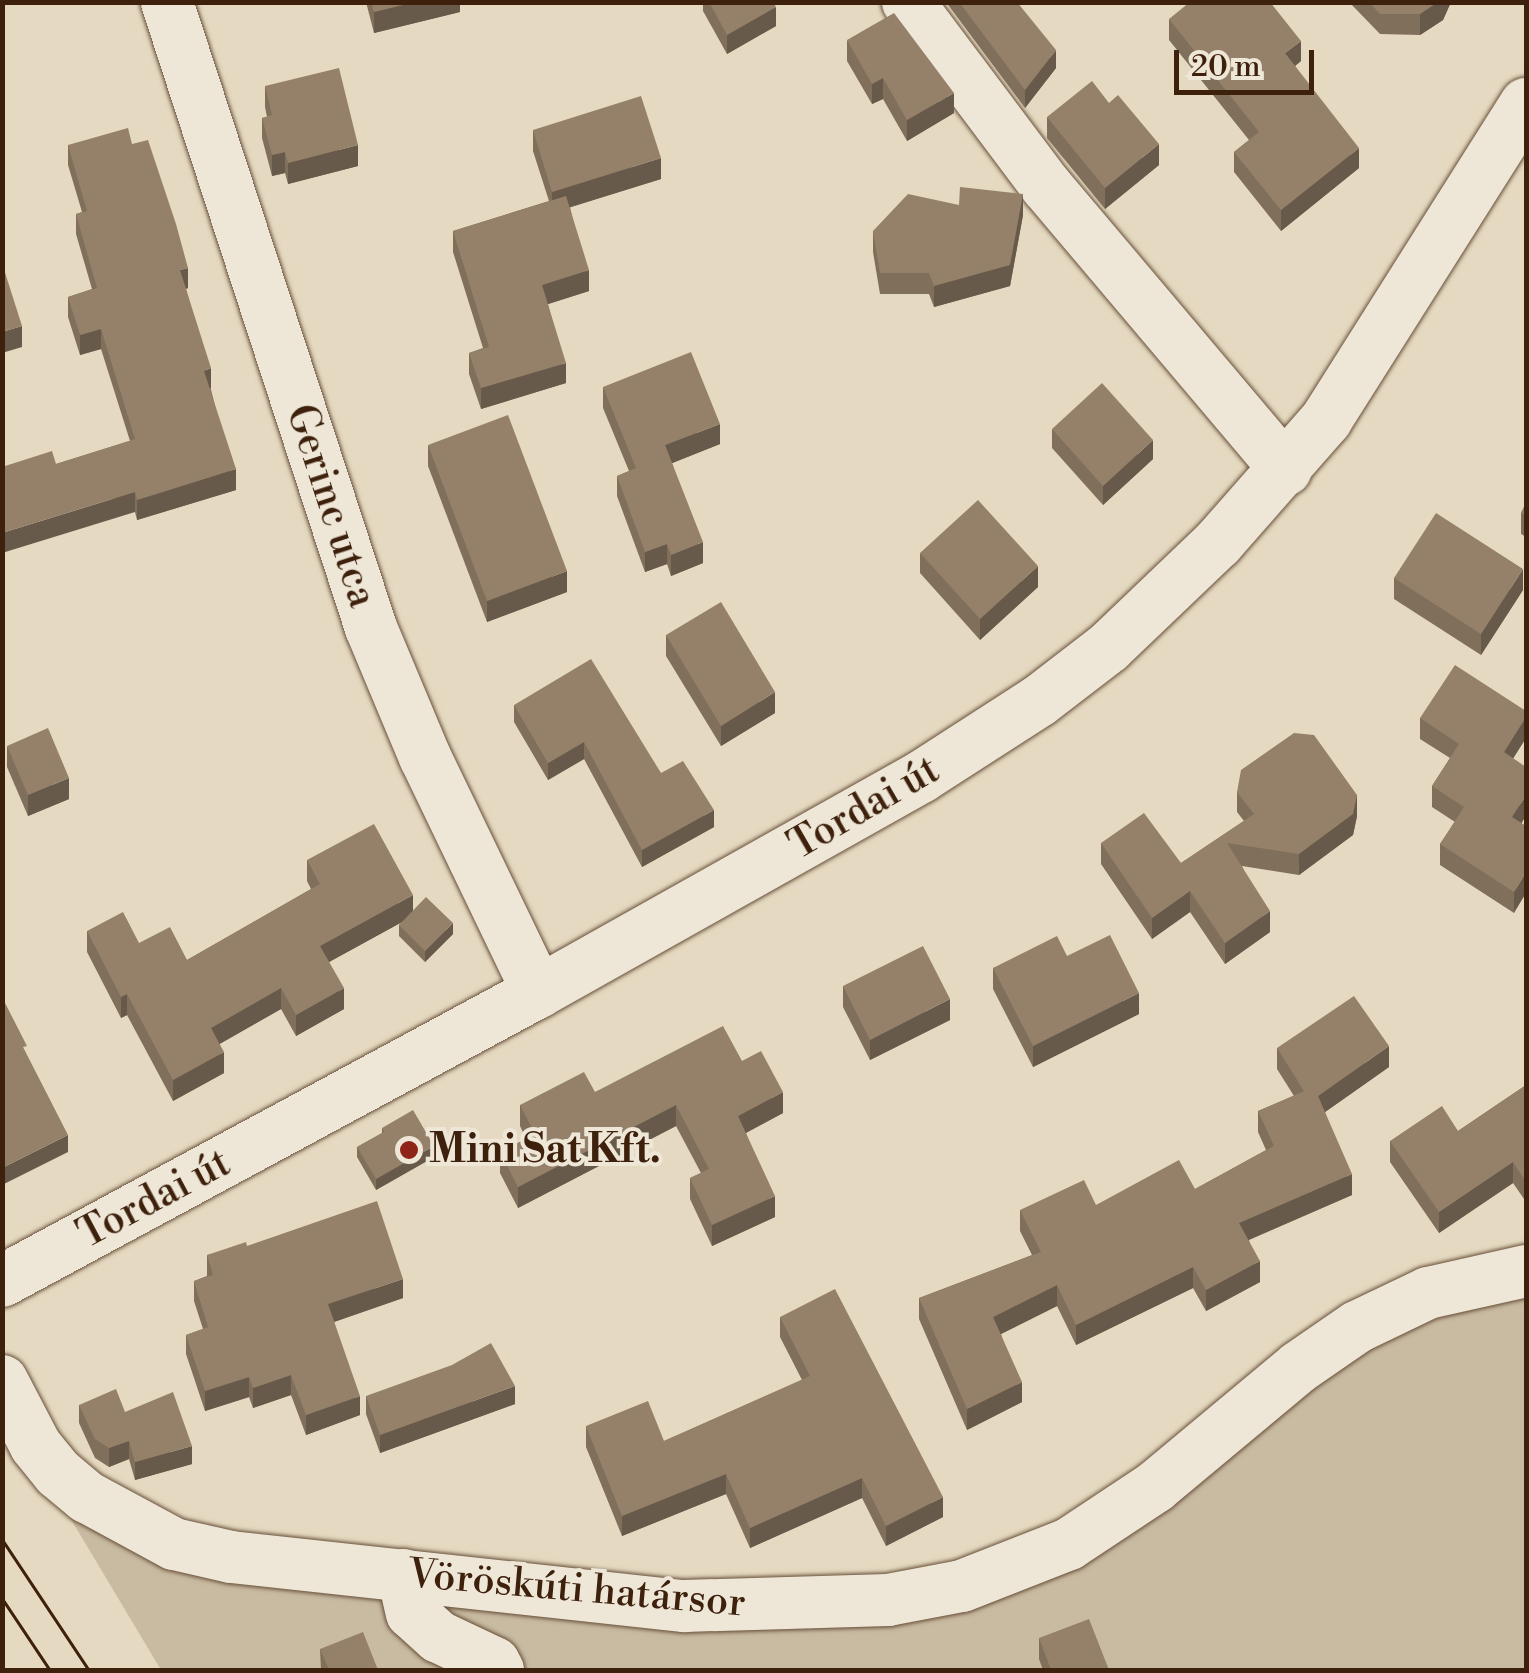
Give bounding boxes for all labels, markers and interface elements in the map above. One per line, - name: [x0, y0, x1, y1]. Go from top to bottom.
- scale bar: [1179, 30, 1319, 92]
- text: 20 m: [1191, 48, 1260, 86]
- street label: Gerinc utca: [276, 399, 386, 613]
- street label: Tordai út: [780, 746, 948, 870]
- place label: Mini Sat Kft.: [429, 1126, 661, 1174]
- street label: Tordai út: [70, 1139, 238, 1259]
- marker: Mini Sat Kft.: [398, 1139, 420, 1161]
- street label: Vöröskúti határsor: [406, 1550, 748, 1628]

